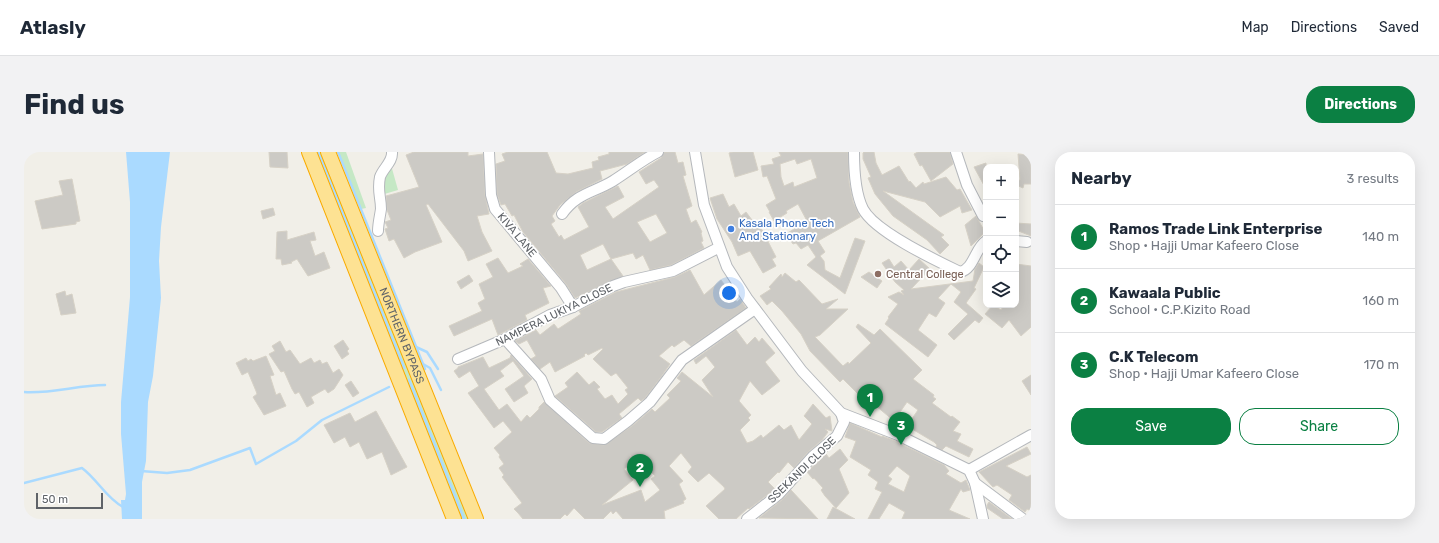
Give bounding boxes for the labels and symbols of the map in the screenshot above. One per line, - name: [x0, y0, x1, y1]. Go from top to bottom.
- street label: KIVA LANE: [495, 210, 540, 260]
- place label: Kasala Phone Tech And Stationary: [739, 217, 834, 243]
- marker: Kasala Phone Tech And Stationary: [726, 224, 736, 234]
- place label: Central College: [886, 268, 964, 281]
- marker: Central College: [873, 269, 883, 279]
- street label: NAMPERA LUKIYA CLOSE: [494, 281, 615, 349]
- your location: [719, 283, 739, 303]
- street label: NORTHERN BYPASS: [377, 286, 427, 386]
- pin: 1: [857, 384, 883, 417]
- pin: 3: [888, 412, 914, 445]
- street label: SSEKANDI CLOSE: [765, 434, 839, 506]
- pin: 2: [627, 454, 653, 487]
- scale bar: [36, 491, 103, 510]

